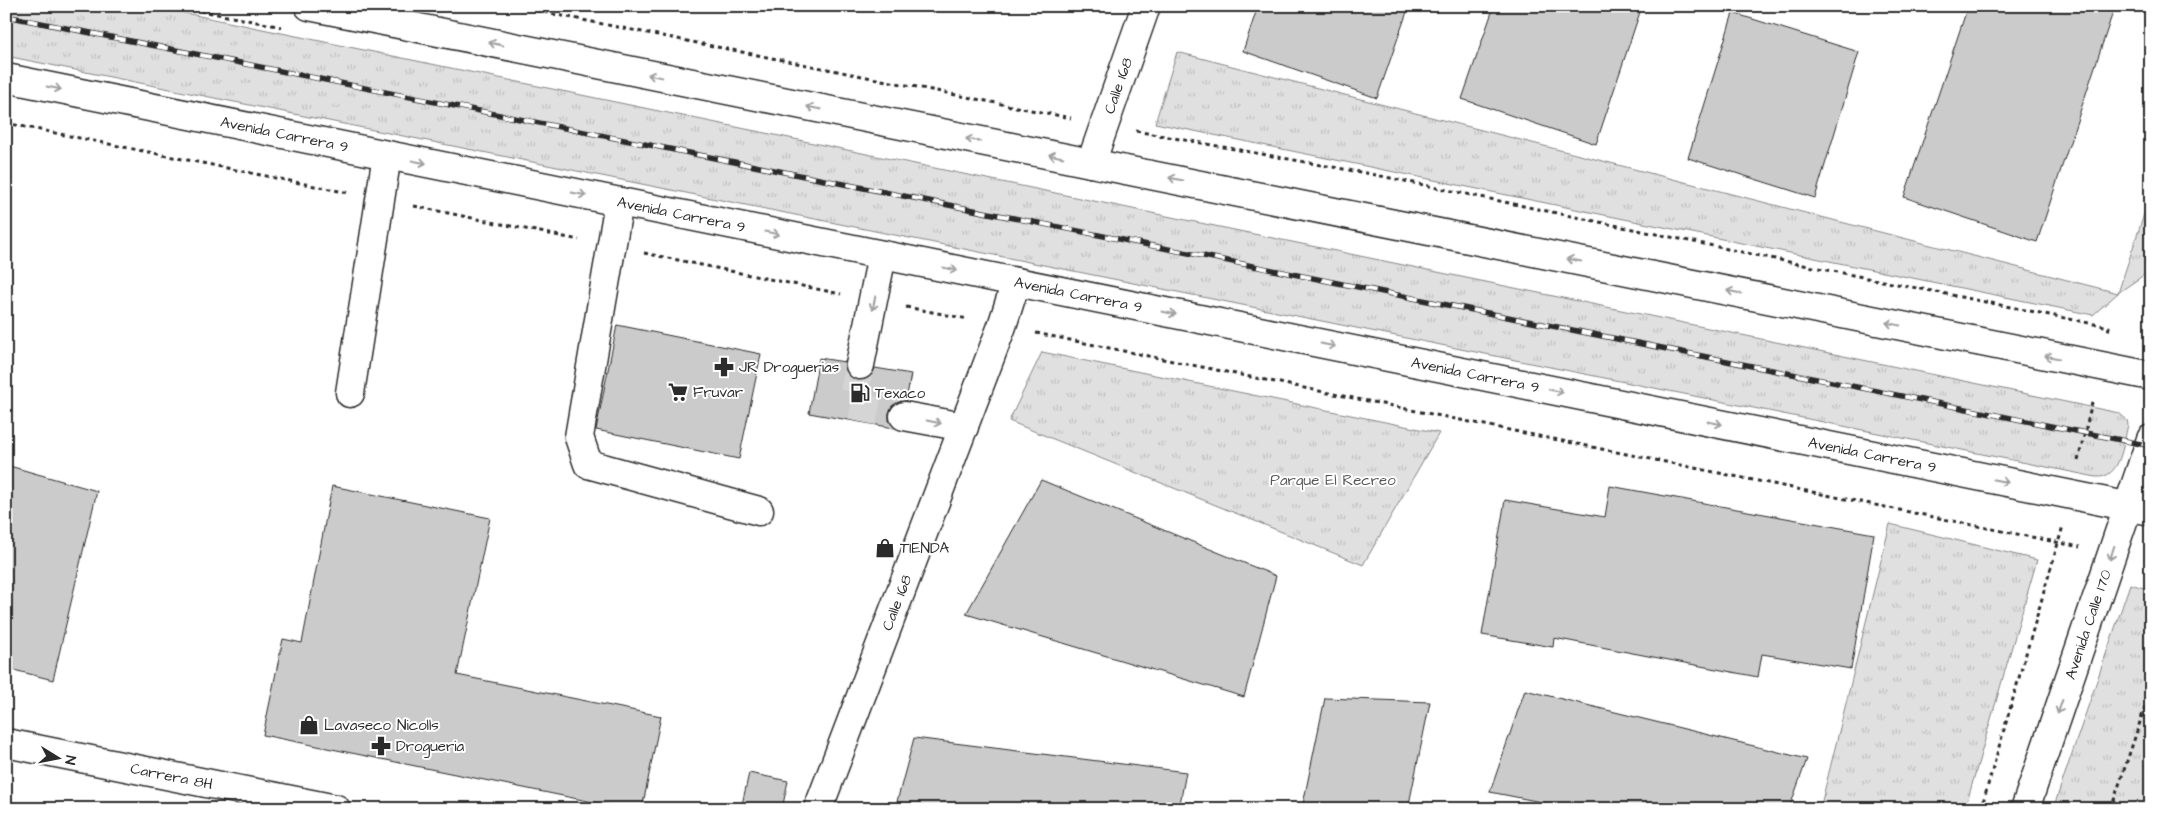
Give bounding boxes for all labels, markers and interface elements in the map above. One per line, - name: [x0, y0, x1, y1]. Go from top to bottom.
- one-way arrow: [488, 38, 504, 48]
- street label: Calle 168: [1099, 54, 1138, 117]
- one-way arrow: [647, 70, 663, 80]
- one-way arrow: [46, 84, 62, 93]
- one-way arrow: [807, 103, 823, 112]
- street label: Avenida Carrera 9: [219, 111, 350, 157]
- one-way arrow: [966, 135, 982, 144]
- one-way arrow: [1049, 151, 1065, 161]
- one-way arrow: [411, 157, 427, 167]
- one-way arrow: [1169, 174, 1185, 184]
- one-way arrow: [570, 189, 586, 199]
- street label: Avenida Carrera 9: [616, 191, 747, 237]
- one-way arrow: [764, 229, 780, 238]
- one-way arrow: [1567, 254, 1583, 264]
- one-way arrow: [941, 265, 957, 274]
- street label: Avenida Carrera 9: [1013, 271, 1144, 318]
- one-way arrow: [1726, 287, 1742, 296]
- one-way arrow: [868, 295, 878, 311]
- one-way arrow: [1160, 308, 1176, 318]
- one-way arrow: [1885, 319, 1901, 329]
- one-way arrow: [1319, 341, 1335, 350]
- street label: Avenida Carrera 9: [1410, 351, 1541, 398]
- one-way arrow: [2045, 352, 2061, 361]
- pharmacy icon: JR Droguerias: [713, 356, 735, 378]
- place label: JR Droguerias: [739, 357, 840, 379]
- supermarket icon: Fruvar: [667, 381, 689, 403]
- place label: Fruvar: [693, 382, 743, 403]
- fuel station icon: Texaco: [849, 382, 871, 404]
- place label: Texaco: [875, 383, 926, 404]
- one-way arrow: [1547, 387, 1563, 396]
- one-way arrow: [925, 417, 941, 427]
- one-way arrow: [1707, 419, 1723, 429]
- street label: Avenida Carrera 9: [1807, 432, 1938, 478]
- park label: Parque El Recreo: [1270, 470, 1396, 491]
- one-way arrow: [1992, 477, 2008, 486]
- shop icon: TIENDA: [874, 537, 896, 559]
- place label: TIENDA: [900, 538, 950, 559]
- one-way arrow: [2107, 545, 2116, 560]
- street label: Avenida Calle 170: [2059, 566, 2116, 682]
- street label: Calle 168: [877, 571, 917, 633]
- one-way arrow: [2055, 699, 2064, 714]
- shop icon: Lavaseco Nicolls: [298, 714, 320, 736]
- place label: Lavaseco Nicolls: [324, 715, 439, 736]
- north arrow: [32, 732, 82, 782]
- pharmacy icon: Drogueria: [370, 735, 392, 757]
- place label: Drogueria: [396, 736, 464, 758]
- text: N: [59, 754, 80, 766]
- street label: Carrera 8H: [129, 758, 215, 795]

